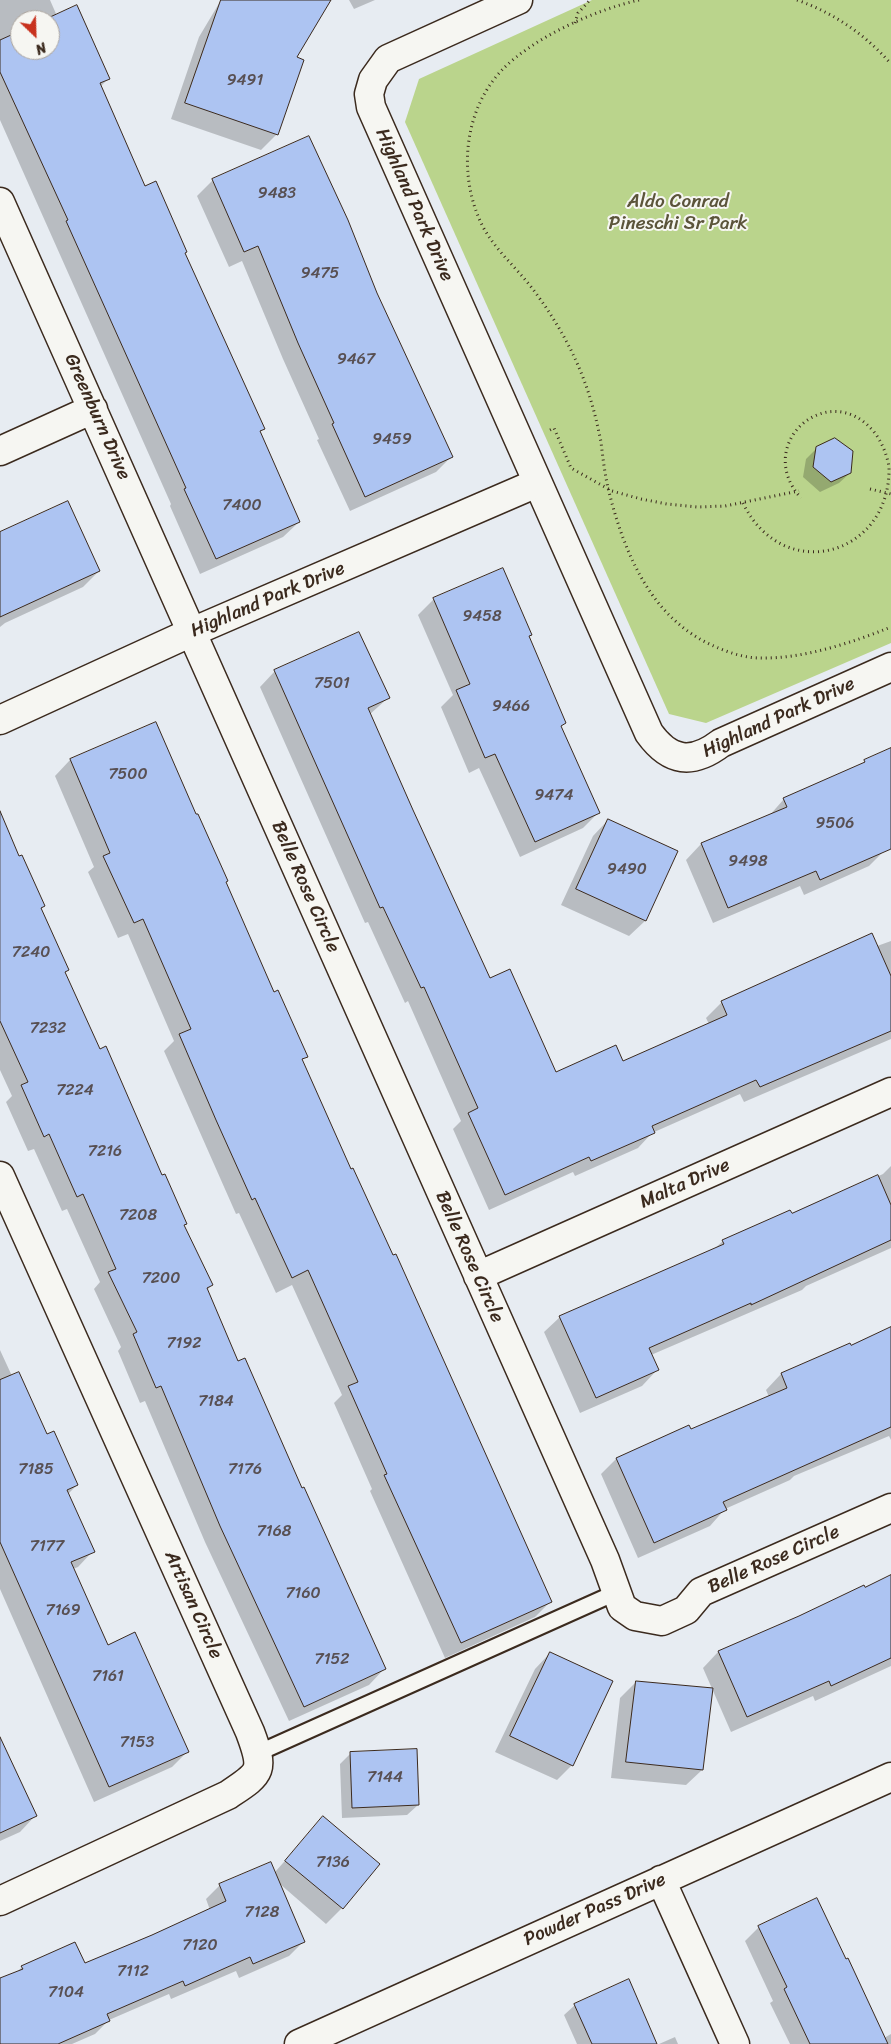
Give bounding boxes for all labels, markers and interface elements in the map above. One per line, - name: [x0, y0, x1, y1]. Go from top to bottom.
- north arrow: [10, 10, 60, 60]
- text: N: [31, 35, 50, 62]
- house number: 9491: [227, 71, 263, 91]
- street label: Highland Park Drive: [370, 125, 458, 285]
- house number: 9483: [258, 184, 296, 204]
- park label: Aldo Conrad Pineschi Sr Park: [609, 191, 747, 235]
- house number: 9475: [301, 264, 339, 284]
- street label: Greenburn Drive: [59, 350, 135, 484]
- house number: 9467: [337, 350, 375, 370]
- house number: 9459: [372, 430, 412, 450]
- house number: 7400: [222, 496, 262, 516]
- street label: Highland Park Drive: [187, 557, 349, 643]
- house number: 9458: [462, 607, 502, 627]
- street label: Highland Park Drive: [699, 673, 859, 763]
- house number: 7501: [314, 674, 350, 694]
- house number: 9466: [492, 697, 530, 717]
- house number: 7500: [108, 765, 148, 785]
- house number: 9474: [535, 786, 573, 806]
- house number: 9506: [816, 814, 854, 834]
- street label: Belle Rose Circle: [266, 818, 344, 956]
- house number: 9498: [728, 852, 768, 872]
- house number: 9490: [607, 860, 647, 880]
- house number: 7240: [12, 943, 50, 963]
- house number: 7232: [30, 1019, 66, 1039]
- house number: 7224: [56, 1081, 94, 1101]
- house number: 7216: [88, 1142, 122, 1162]
- street label: Malta Drive: [636, 1154, 734, 1214]
- street label: Belle Rose Circle: [430, 1188, 508, 1326]
- house number: 7208: [119, 1206, 157, 1226]
- house number: 7200: [142, 1269, 180, 1289]
- house number: 7192: [166, 1334, 202, 1354]
- house number: 7184: [198, 1392, 234, 1412]
- house number: 7185: [18, 1460, 54, 1480]
- house number: 7176: [228, 1460, 262, 1480]
- street label: Belle Rose Circle: [705, 1521, 843, 1599]
- house number: 7168: [257, 1522, 291, 1542]
- house number: 7177: [30, 1537, 64, 1557]
- street label: Artisan Circle: [159, 1547, 227, 1663]
- house number: 7160: [285, 1584, 321, 1604]
- house number: 7169: [46, 1601, 80, 1621]
- house number: 7152: [314, 1650, 350, 1670]
- house number: 7161: [92, 1667, 124, 1687]
- house number: 7153: [120, 1733, 154, 1753]
- house number: 7144: [367, 1768, 403, 1788]
- house number: 7136: [316, 1853, 350, 1873]
- street label: Powder Pass Drive: [520, 1868, 670, 1952]
- house number: 7128: [245, 1903, 279, 1923]
- house number: 7120: [182, 1936, 218, 1956]
- house number: 7112: [117, 1962, 149, 1982]
- house number: 7104: [48, 1983, 84, 2003]

